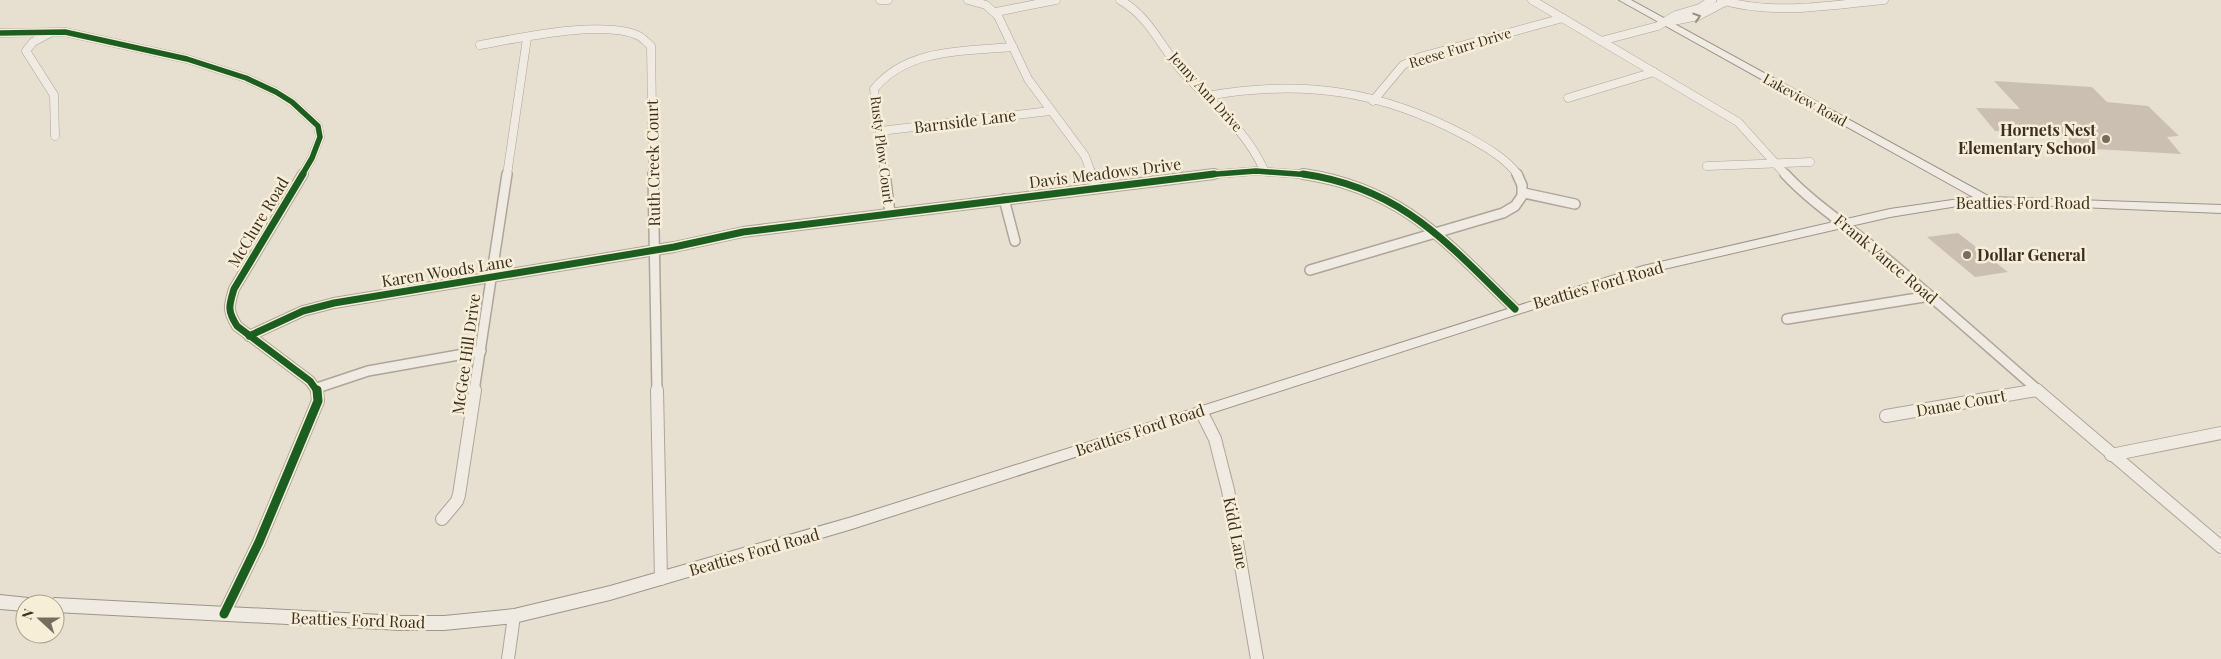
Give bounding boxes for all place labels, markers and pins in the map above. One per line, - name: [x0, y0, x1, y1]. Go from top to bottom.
- place label: Hornets Nest Elementary School: [1958, 119, 2096, 158]
- marker: Hornets Nest Elementary School: [2100, 133, 2112, 145]
- place label: Dollar General: [1977, 244, 2086, 265]
- marker: Dollar General: [1961, 249, 1973, 261]

